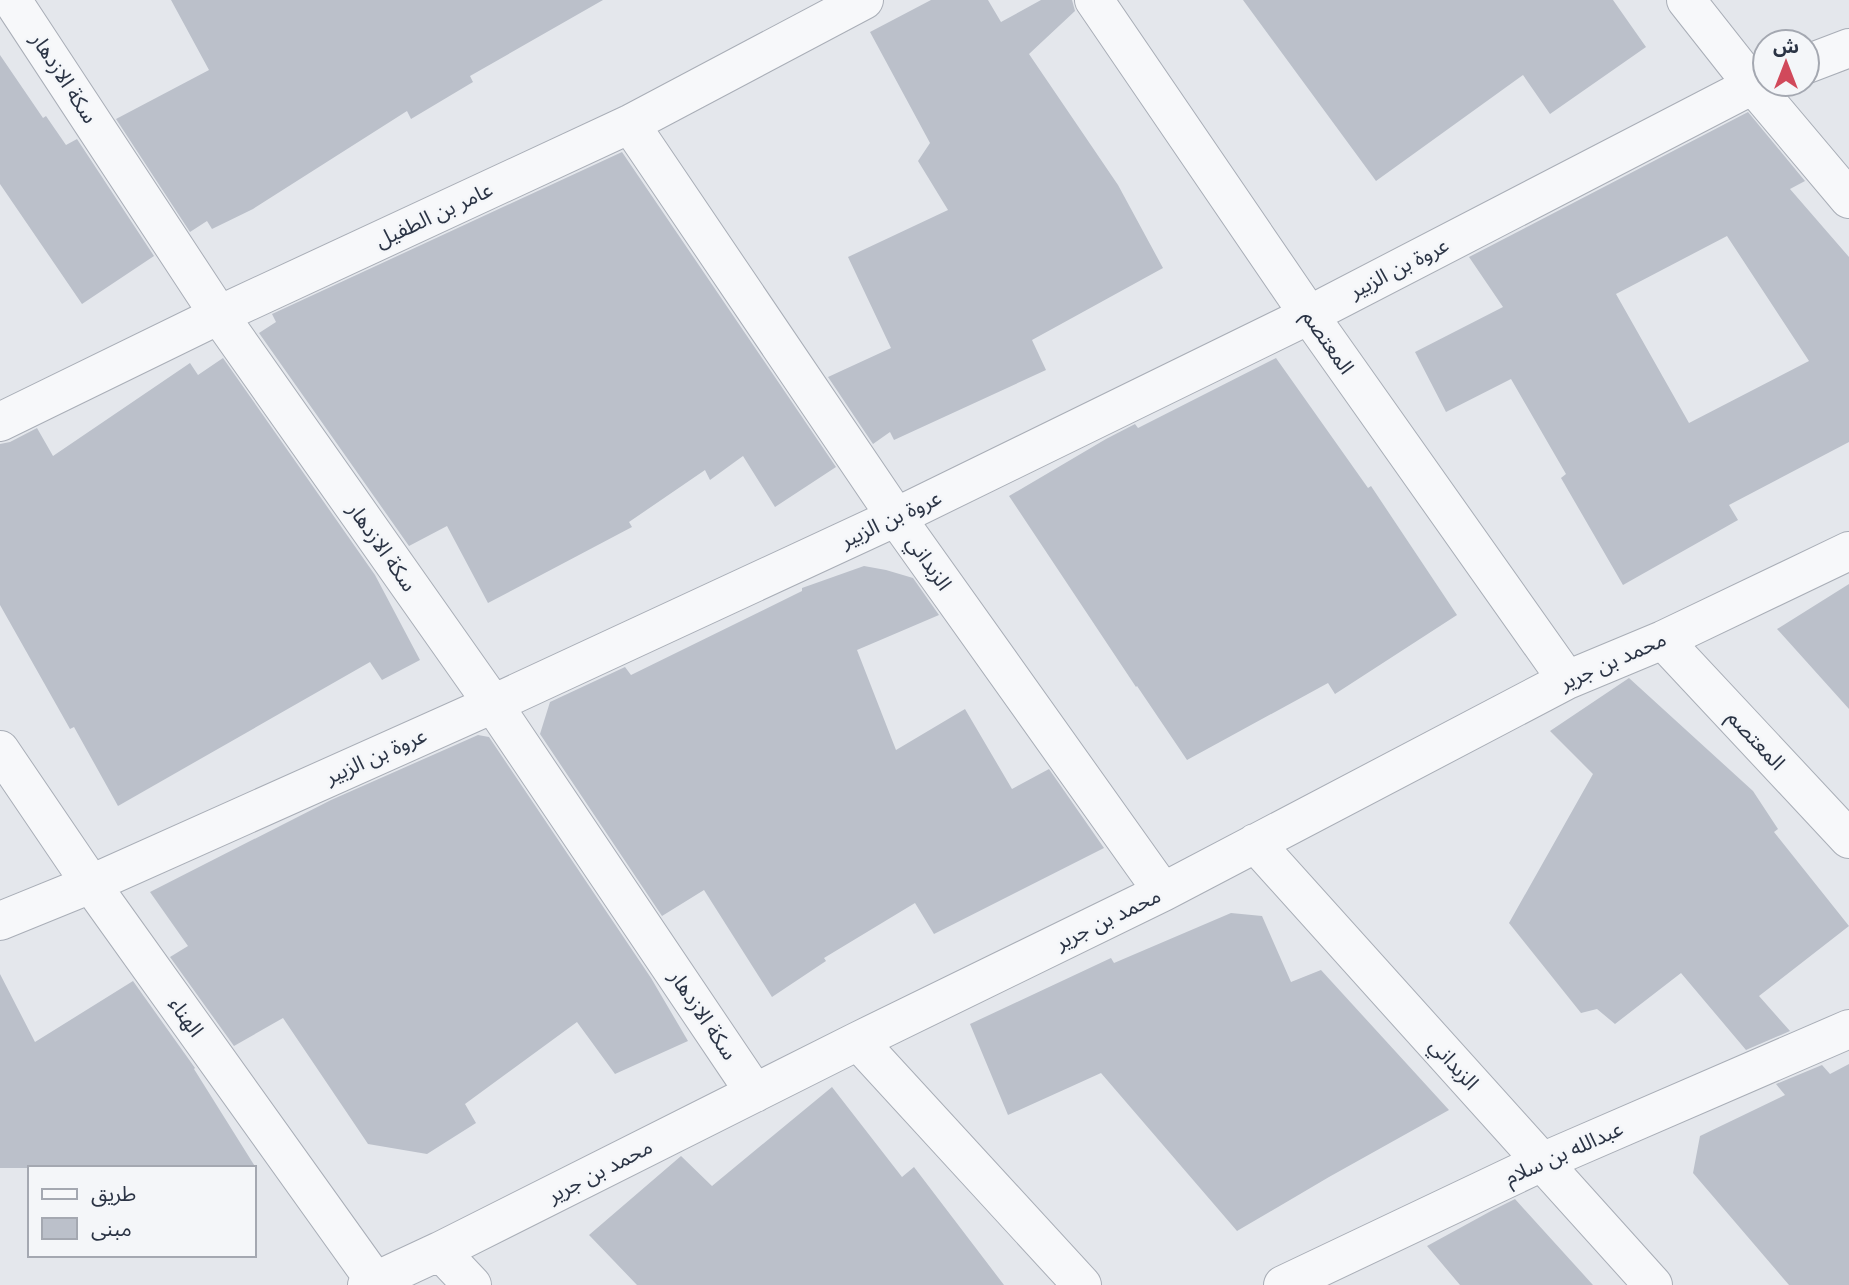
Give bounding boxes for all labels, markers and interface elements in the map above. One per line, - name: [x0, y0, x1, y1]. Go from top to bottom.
- street label: سكة الازدهار: [25, 27, 103, 128]
- north arrow: [1751, 28, 1821, 98]
- text: ش: [1773, 35, 1799, 57]
- street label: عامر بن الطفيل: [371, 176, 496, 253]
- street label: عروة بن الزبير: [1344, 232, 1453, 304]
- street label: المعتصم: [1295, 305, 1360, 381]
- street label: عروة بن الزبير: [835, 484, 945, 553]
- street label: سكة الازدهار: [342, 497, 422, 596]
- street label: الزبداني: [898, 531, 957, 597]
- street label: محمد بن جرير: [1555, 626, 1670, 696]
- street label: المعتصم: [1720, 704, 1790, 777]
- street label: عروة بن الزبير: [320, 722, 430, 789]
- street label: محمد بن جرير: [1050, 882, 1165, 955]
- street label: سكة الازدهار: [664, 964, 743, 1064]
- street label: الهناء: [164, 992, 209, 1041]
- street label: الزبداني: [1422, 1033, 1484, 1097]
- street label: عبدالله بن سلام: [1501, 1115, 1628, 1193]
- street label: محمد بن جرير: [542, 1134, 656, 1208]
- legend: [28, 1166, 256, 1257]
- text: طريق: [91, 1181, 136, 1207]
- text: مبنى: [91, 1216, 132, 1241]

